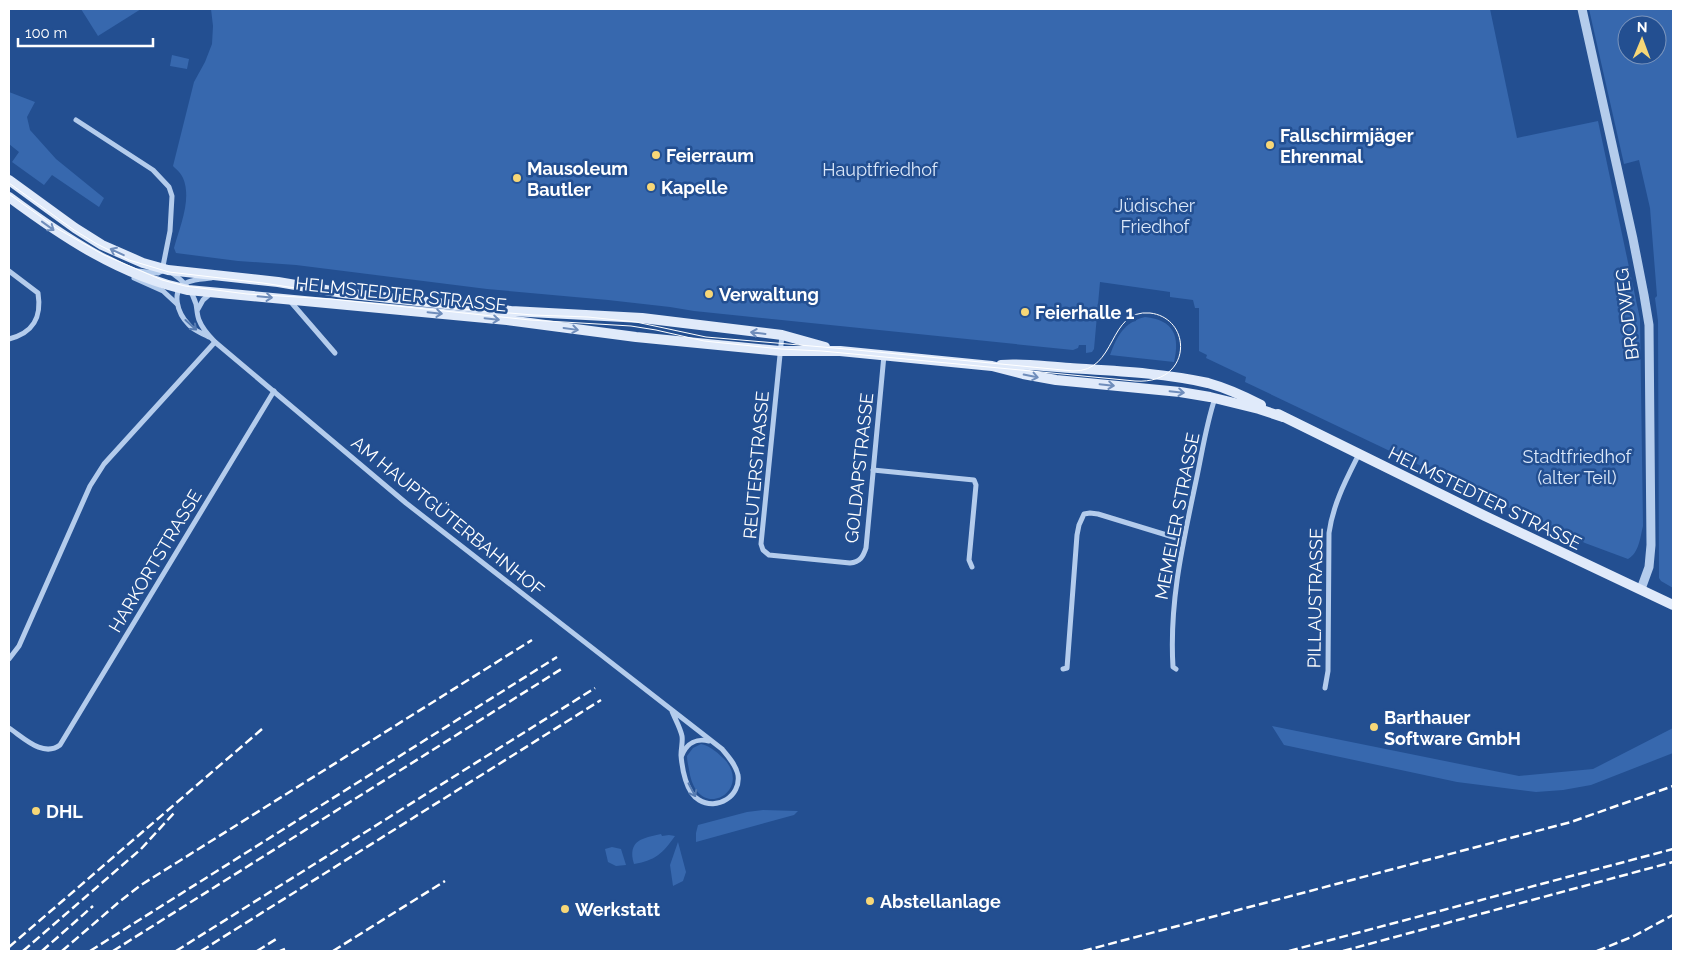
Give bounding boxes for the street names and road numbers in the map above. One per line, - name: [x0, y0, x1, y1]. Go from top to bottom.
- street label: BRODWEG: [1611, 267, 1643, 361]
- street label: HELMSTEDTER STRASSE: [294, 272, 508, 316]
- street label: REUTERSTRASSE: [739, 390, 773, 540]
- street label: GOLDAPSTRASSE: [841, 392, 877, 544]
- street label: MEMELER STRASSE: [1151, 431, 1204, 601]
- street label: AM HAUPTGÜTERBAHNHOF: [348, 432, 548, 600]
- street label: HELMSTEDTER STRASSE: [1385, 442, 1585, 554]
- street label: HARKORTSTRASSE: [104, 486, 206, 636]
- street label: PILLAUSTRASSE: [1303, 528, 1327, 668]

